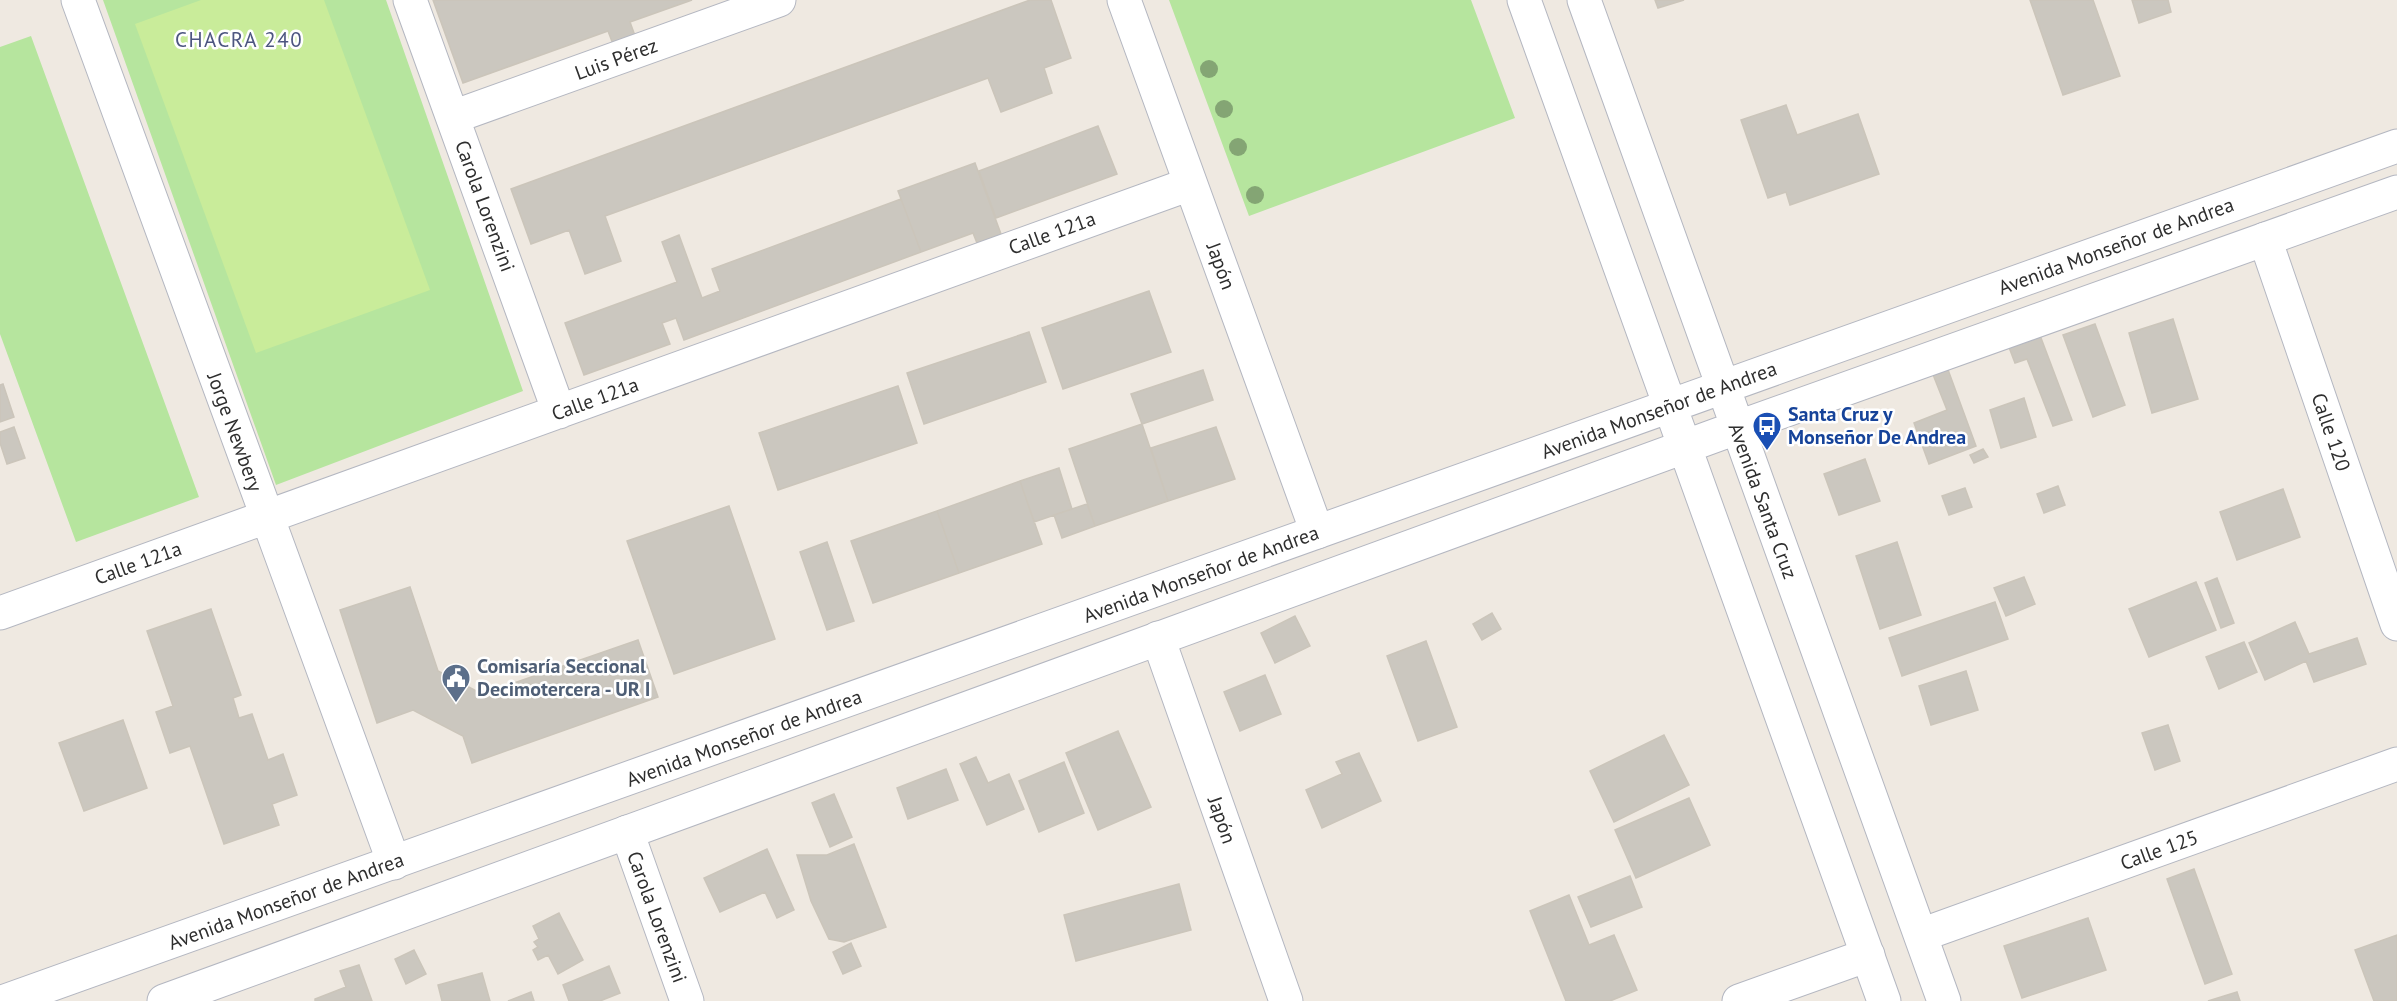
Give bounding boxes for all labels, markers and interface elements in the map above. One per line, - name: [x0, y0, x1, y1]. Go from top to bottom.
- district label: CHACRA 240: [175, 26, 303, 53]
- street label: Luis Pérez: [571, 32, 661, 86]
- street label: Carola Lorenzini: [449, 137, 521, 275]
- street label: Avenida Monseñor de Andrea: [1995, 191, 2237, 301]
- street label: Calle 121a: [1005, 205, 1099, 261]
- street label: Japón: [1200, 238, 1241, 293]
- street label: Avenida Monseñor de Andrea: [1538, 355, 1780, 465]
- street label: Jorge Newbery: [201, 368, 269, 496]
- street label: Calle 121a: [548, 371, 642, 427]
- street label: Calle 120: [2306, 390, 2356, 475]
- place label: Santa Cruz y Monseñor De Andrea: [1788, 401, 1966, 450]
- bus stop icon: Santa Cruz y Monseñor De Andrea: [1751, 410, 1783, 452]
- street label: Avenida Santa Cruz: [1723, 419, 1803, 583]
- street label: Avenida Monseñor de Andrea: [1080, 519, 1322, 629]
- street label: Calle 121a: [91, 535, 185, 591]
- place label: Comisaría Seccional Decimotercera - UR I: [477, 653, 651, 702]
- public building icon: Comisaría Seccional Decimotercera - UR I: [440, 662, 472, 704]
- street label: Avenida Monseñor de Andrea: [623, 683, 865, 793]
- street label: Japón: [1202, 792, 1242, 847]
- street label: Calle 125: [2117, 824, 2201, 876]
- street label: Avenida Monseñor de Andrea: [165, 846, 407, 956]
- street label: Carola Lorenzini: [621, 848, 693, 986]

